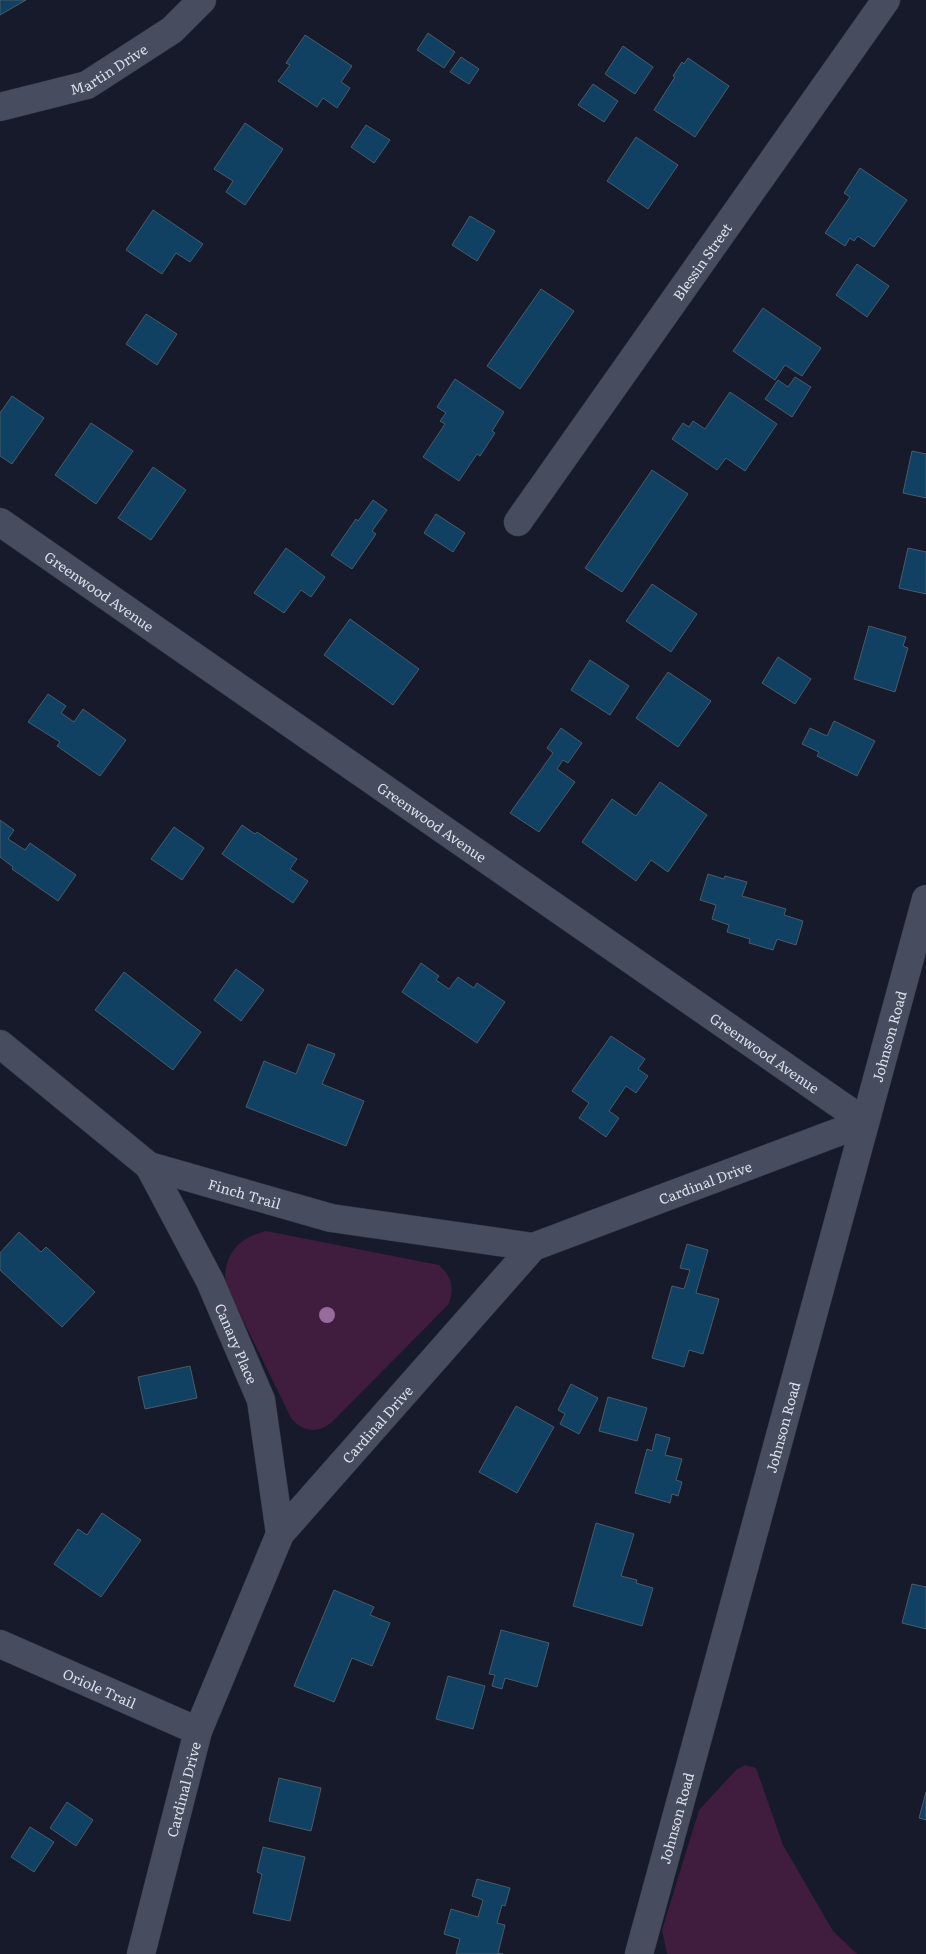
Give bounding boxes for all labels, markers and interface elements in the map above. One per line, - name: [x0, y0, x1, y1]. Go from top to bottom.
- street label: Martin Drive: [68, 39, 151, 99]
- street label: Blessin Street: [668, 218, 736, 304]
- street label: Greenwood Avenue: [41, 546, 158, 636]
- street label: Greenwood Avenue: [373, 777, 491, 867]
- street label: Johnson Road: [867, 988, 911, 1084]
- street label: Greenwood Avenue: [706, 1008, 824, 1098]
- street label: Cardinal Drive: [656, 1156, 754, 1209]
- street label: Finch Trail: [206, 1173, 284, 1213]
- street label: Canary Place: [211, 1300, 263, 1387]
- street label: Johnson Road: [760, 1379, 804, 1475]
- street label: Cardinal Drive: [337, 1381, 417, 1468]
- street label: Oriole Trail: [60, 1663, 140, 1713]
- street label: Cardinal Drive: [161, 1739, 205, 1839]
- street label: Johnson Road: [654, 1770, 698, 1866]

